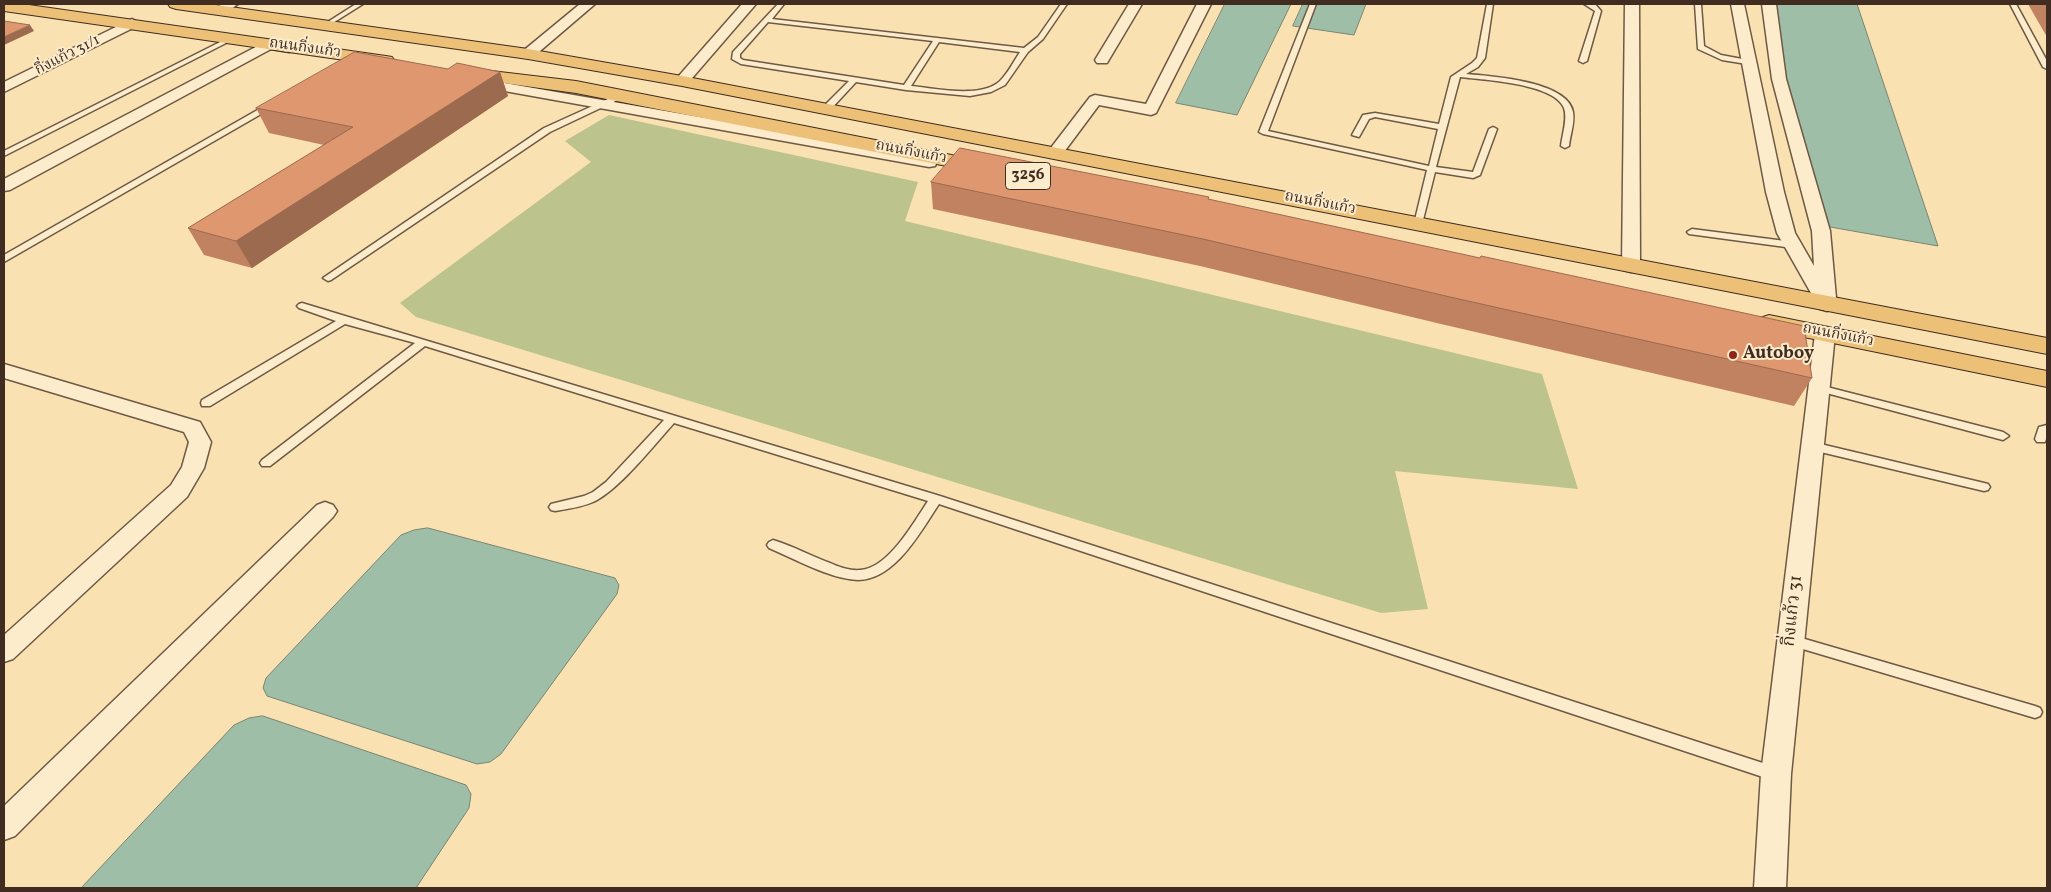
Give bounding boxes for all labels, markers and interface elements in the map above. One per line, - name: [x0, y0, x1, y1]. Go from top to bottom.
- street label: กิ่งแก้ว 31/1: [32, 32, 104, 80]
- street label: ถนนกิ่งแก้ว: [268, 35, 342, 63]
- street label: ถนนกิ่งแก้ว: [874, 137, 948, 169]
- road number: 3256: [1006, 162, 1050, 190]
- street label: ถนนกิ่งแก้ว: [1283, 188, 1357, 220]
- street label: ถนนกิ่งแก้ว: [1801, 320, 1875, 352]
- place label: Autoboy: [1743, 344, 1814, 366]
- marker: Autoboy: [1727, 349, 1739, 361]
- street label: กิ่งแก้ว 31: [1780, 574, 1808, 648]

